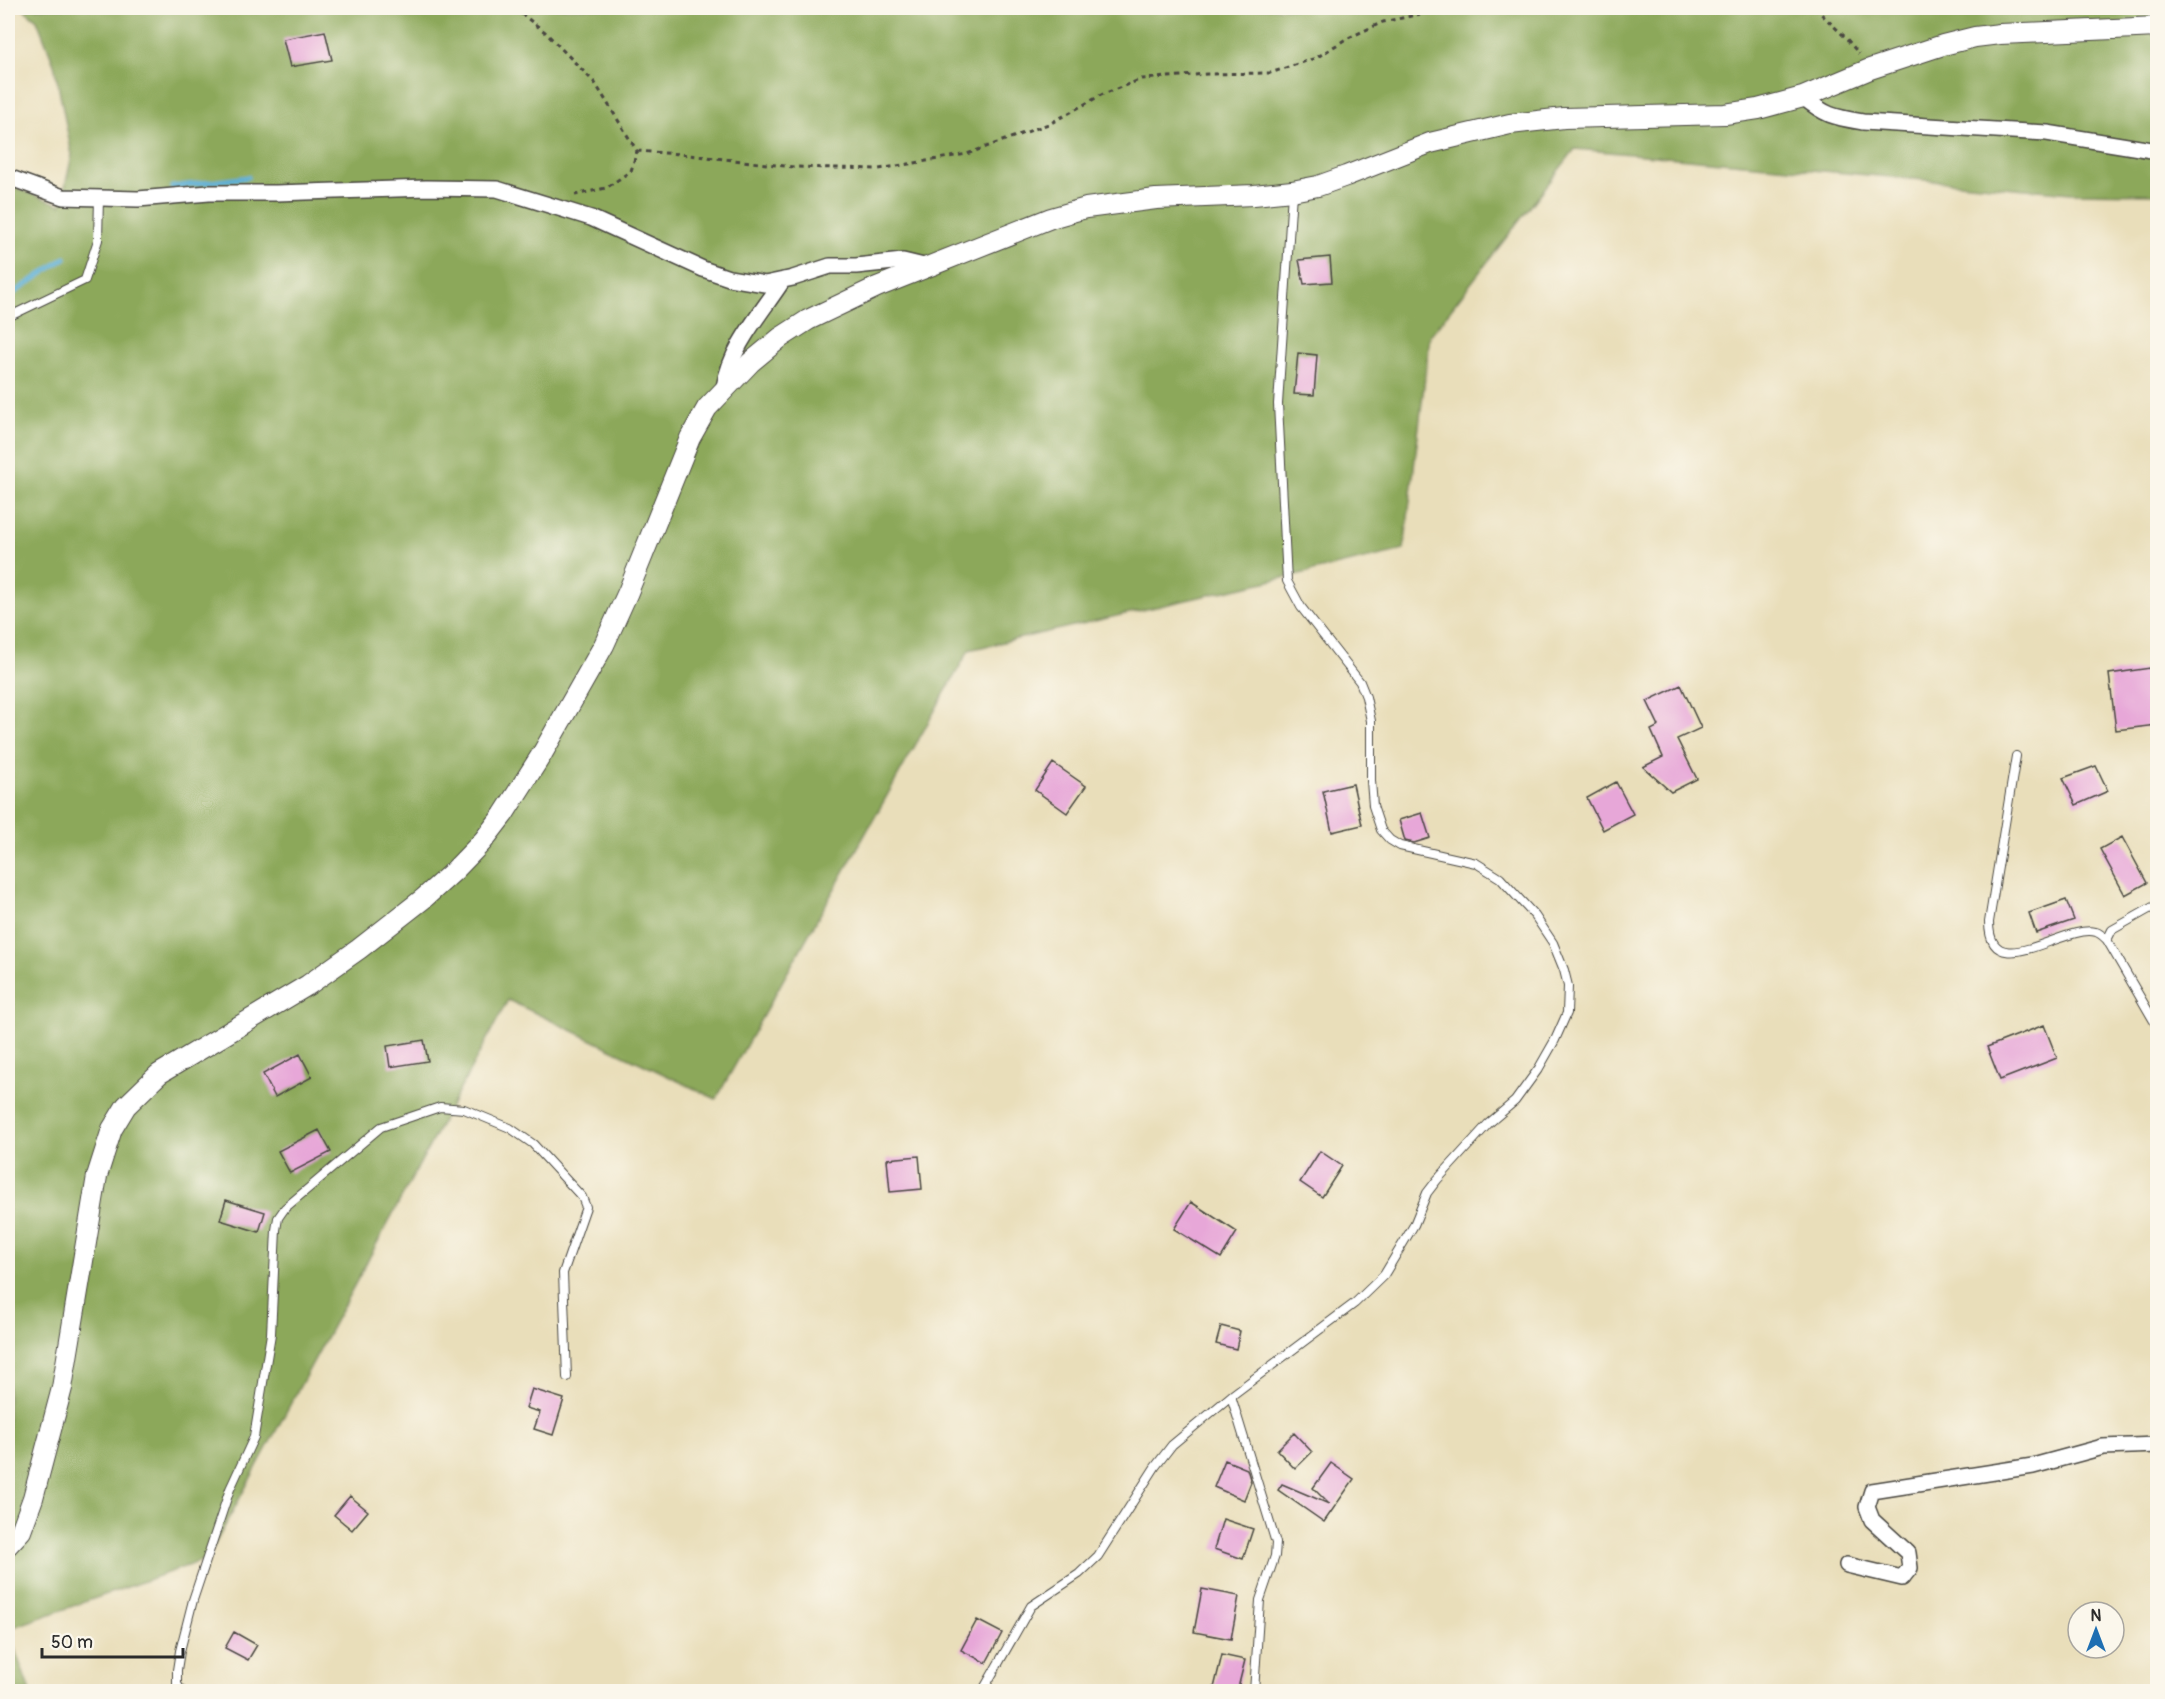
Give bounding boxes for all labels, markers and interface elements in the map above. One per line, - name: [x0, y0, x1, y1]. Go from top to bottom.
- north arrow: [2066, 1600, 2126, 1660]
- text: N: [2091, 1606, 2102, 1626]
- scale bar: [42, 1621, 183, 1659]
- text: 50 m: [51, 1631, 93, 1654]

